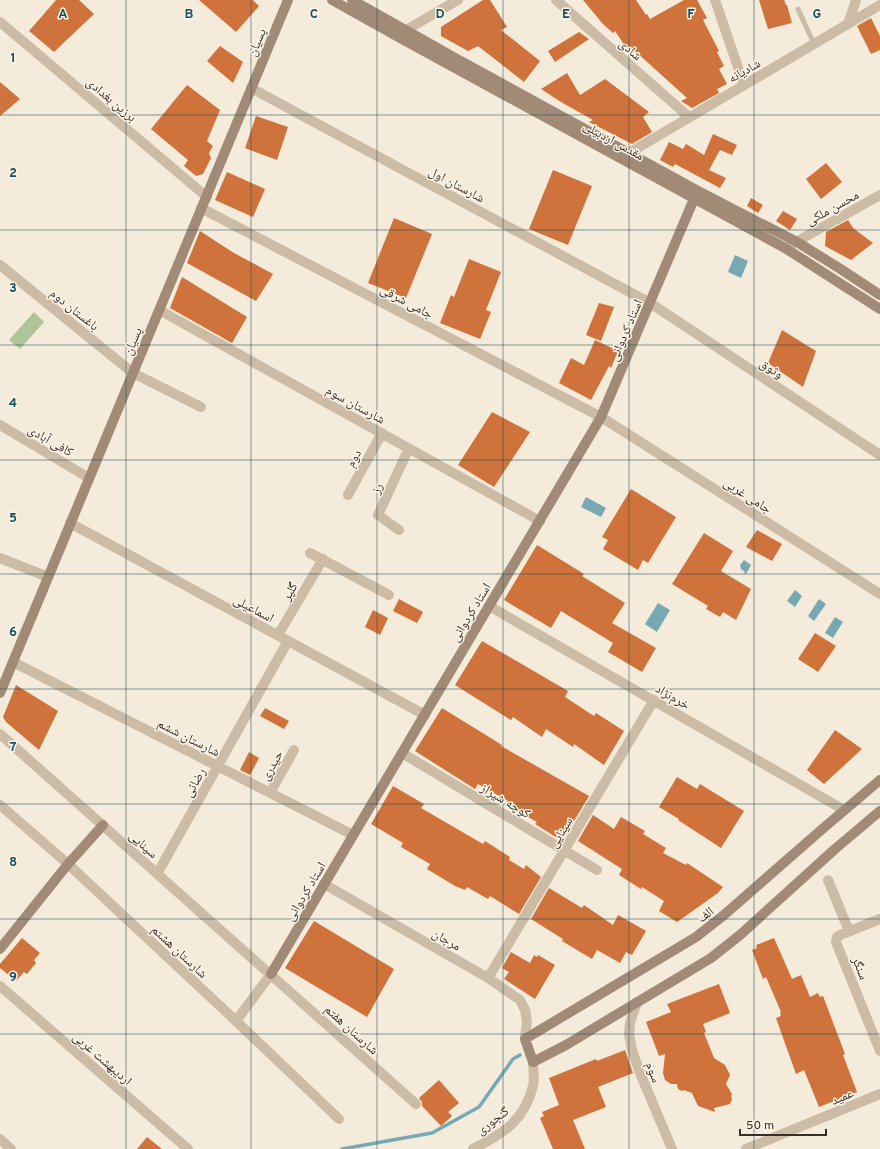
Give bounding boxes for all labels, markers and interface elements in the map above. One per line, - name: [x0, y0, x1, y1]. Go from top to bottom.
- text: A: [58, 7, 68, 23]
- text: B: [185, 7, 194, 23]
- text: C: [310, 7, 318, 23]
- text: D: [435, 7, 445, 23]
- text: E: [562, 7, 570, 23]
- text: F: [687, 7, 695, 23]
- text: G: [813, 7, 822, 23]
- street label: پسیان: [245, 26, 271, 59]
- street label: شادی: [615, 36, 644, 65]
- text: 1: [10, 51, 16, 67]
- street label: شادیانه: [726, 56, 764, 87]
- street label: برزین بغدادی: [82, 75, 139, 126]
- street label: مقدس اردبیلی: [580, 118, 646, 165]
- street label: شارستان اول: [425, 164, 487, 207]
- text: 2: [9, 166, 17, 182]
- street label: محسن ملکی: [804, 188, 862, 230]
- text: 3: [9, 281, 17, 297]
- street label: جامی شرقی: [377, 282, 435, 323]
- street label: باغستان دوم: [46, 286, 102, 335]
- street label: استاد کردوانی: [607, 297, 647, 364]
- street label: پسیان: [121, 325, 147, 358]
- street label: وثوق: [756, 356, 786, 383]
- street label: شارستان سوم: [323, 383, 387, 429]
- text: 4: [9, 396, 17, 412]
- street label: کافی آبادی: [25, 422, 76, 461]
- street label: دوم: [343, 447, 366, 471]
- street label: جامی غربی: [720, 475, 774, 518]
- street label: رز: [368, 481, 387, 498]
- text: 5: [9, 511, 17, 527]
- street label: گلپر: [279, 579, 303, 605]
- street label: استاد کردوانی: [448, 581, 496, 645]
- street label: اسماعیلی: [230, 592, 276, 627]
- text: 6: [9, 625, 17, 641]
- street label: خرم‌نژاد: [652, 682, 692, 714]
- street label: شارستان ششم: [154, 716, 222, 761]
- text: 7: [10, 740, 17, 756]
- street label: حیدری: [258, 748, 288, 784]
- street label: رضائی: [181, 766, 210, 800]
- street label: کوچه شیراز: [476, 780, 533, 823]
- street label: سینایی: [546, 814, 577, 852]
- street label: سینایی: [125, 828, 161, 863]
- text: 8: [9, 855, 17, 871]
- street label: استاد کردوانی: [283, 860, 331, 924]
- street label: الف: [695, 904, 718, 927]
- street label: شارستان هشتم: [147, 922, 210, 982]
- street label: مرجان: [429, 926, 463, 955]
- street label: سنگر: [847, 954, 871, 983]
- text: 9: [9, 970, 17, 986]
- street label: شارستان هفتم: [320, 1002, 381, 1059]
- street label: اردیبهشت غربی: [69, 1029, 135, 1090]
- street label: سوم: [641, 1060, 663, 1085]
- street label: عمید: [829, 1086, 857, 1110]
- street label: گنجوری: [474, 1104, 513, 1139]
- scale bar: [740, 1111, 826, 1137]
- text: 50 m: [746, 1118, 774, 1134]

